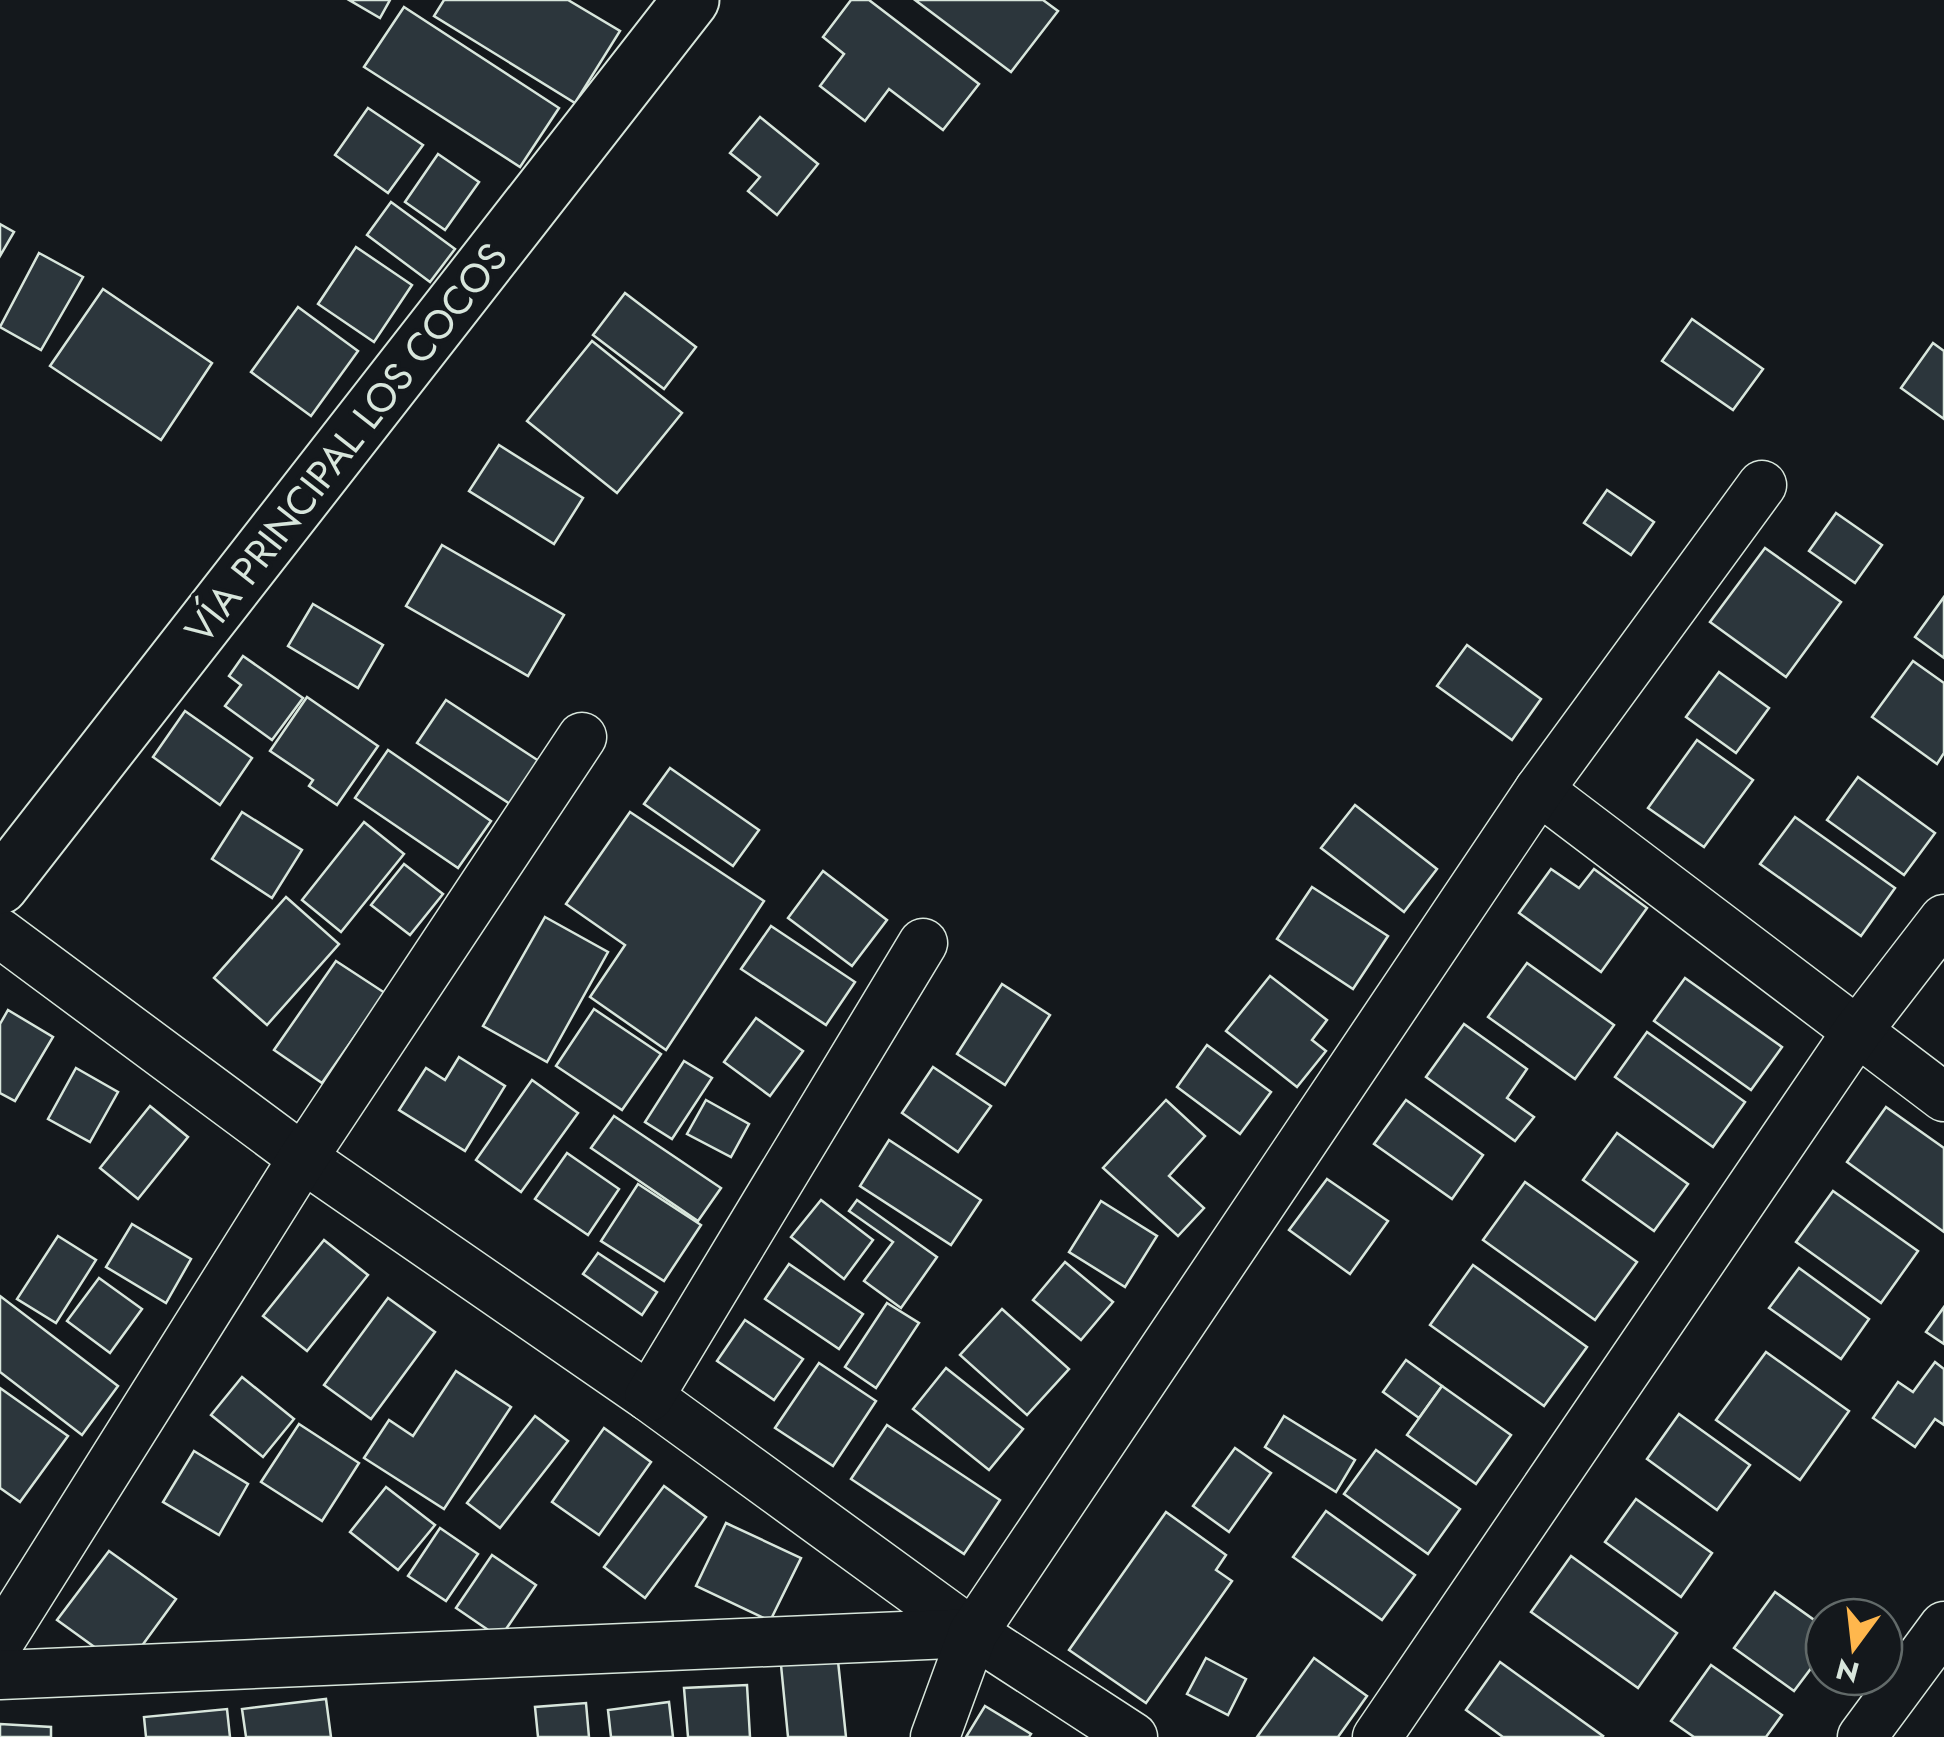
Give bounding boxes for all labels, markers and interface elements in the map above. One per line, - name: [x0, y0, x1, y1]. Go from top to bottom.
- street label: VÍA PRINCIPAL LOS COCOS: [171, 230, 521, 656]
- north arrow: [1804, 1597, 1904, 1697]
- text: N: [1832, 1648, 1864, 1693]

